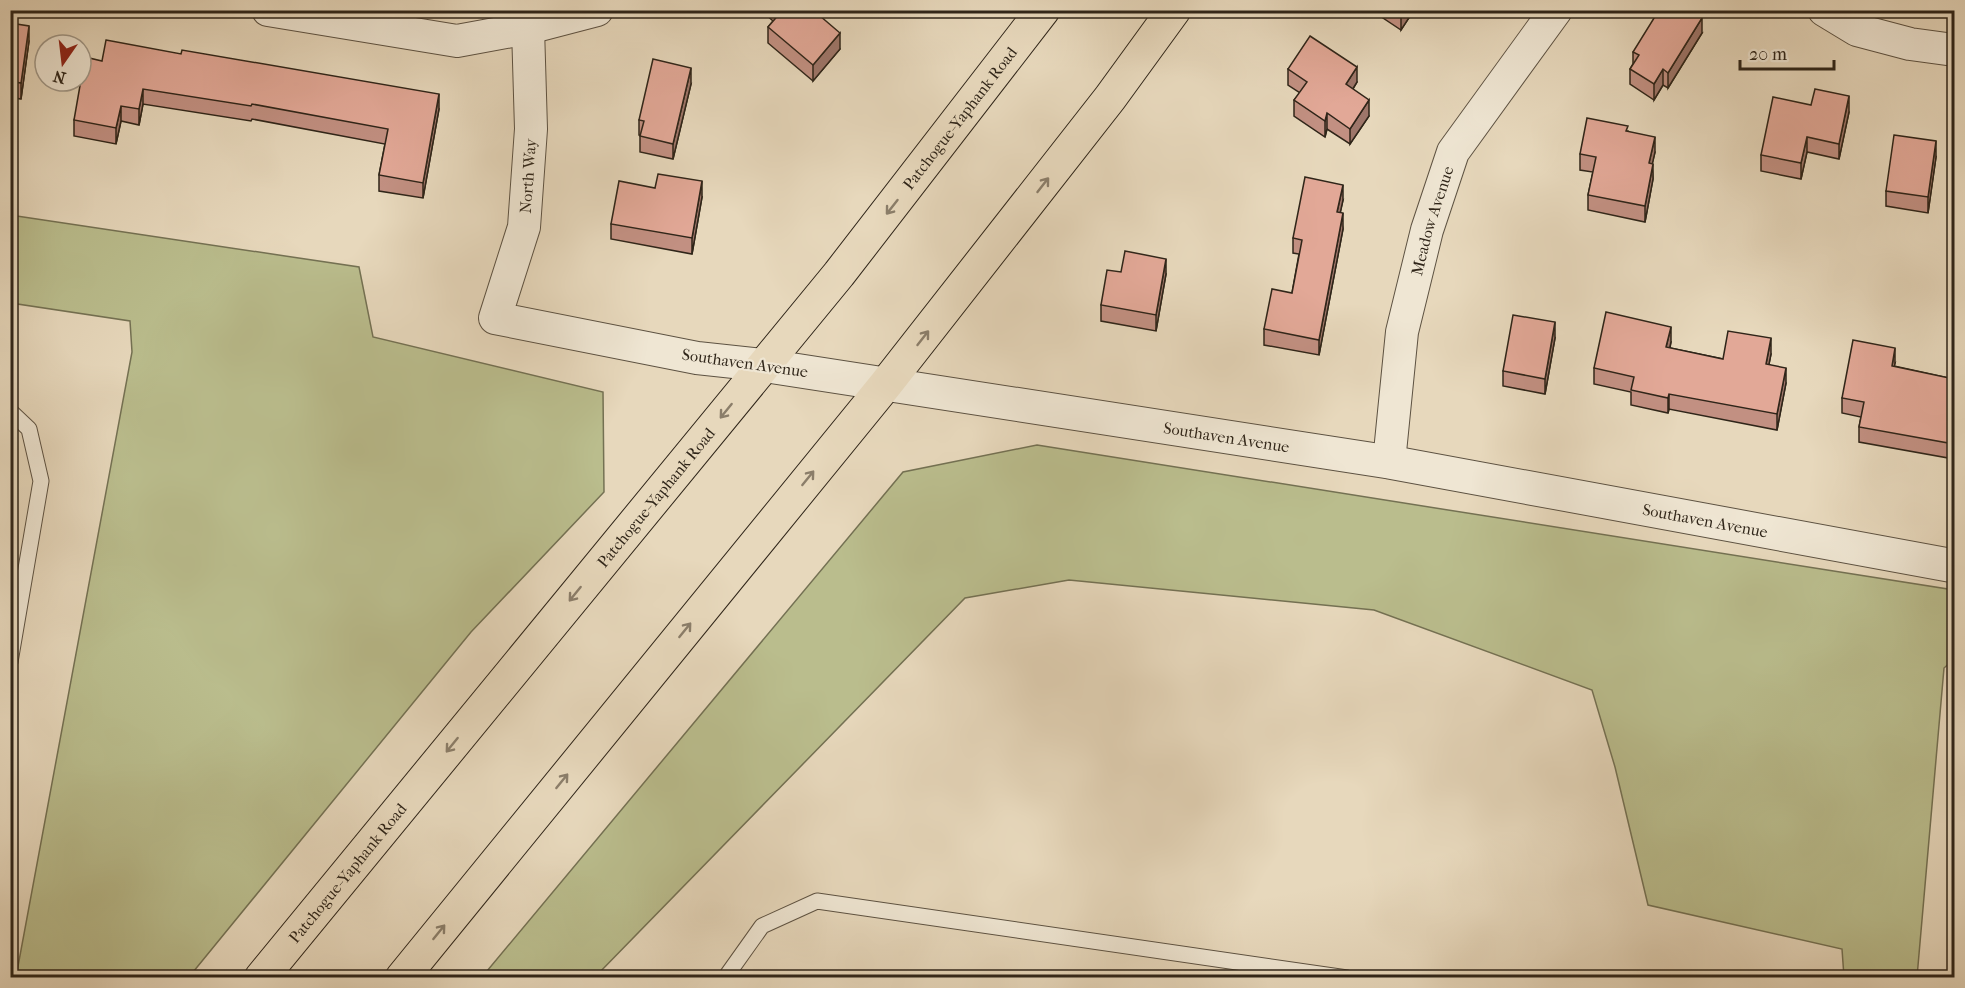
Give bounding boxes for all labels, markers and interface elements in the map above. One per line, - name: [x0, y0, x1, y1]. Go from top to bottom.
- north arrow: [33, 33, 93, 93]
- scale bar: [1740, 33, 1834, 71]
- street label: Patchogue-Yaphank Road: [898, 43, 1021, 193]
- text: 20 m: [1749, 44, 1787, 65]
- text: N: [50, 66, 68, 88]
- street label: North Way: [516, 137, 540, 214]
- street label: Meadow Avenue: [1407, 163, 1457, 277]
- one-way arrow: [1036, 177, 1049, 193]
- one-way arrow: [886, 198, 899, 214]
- one-way arrow: [916, 331, 929, 347]
- street label: Southaven Avenue: [681, 345, 809, 381]
- one-way arrow: [719, 403, 732, 419]
- street label: Southaven Avenue: [1162, 418, 1291, 456]
- street label: Patchogue-Yaphank Road: [593, 423, 719, 571]
- one-way arrow: [801, 470, 814, 486]
- street label: Southaven Avenue: [1641, 499, 1770, 541]
- one-way arrow: [569, 586, 582, 602]
- one-way arrow: [678, 623, 692, 638]
- one-way arrow: [445, 737, 458, 753]
- one-way arrow: [556, 773, 569, 789]
- street label: Patchogue-Yaphank Road: [284, 799, 410, 947]
- one-way arrow: [432, 924, 445, 940]

